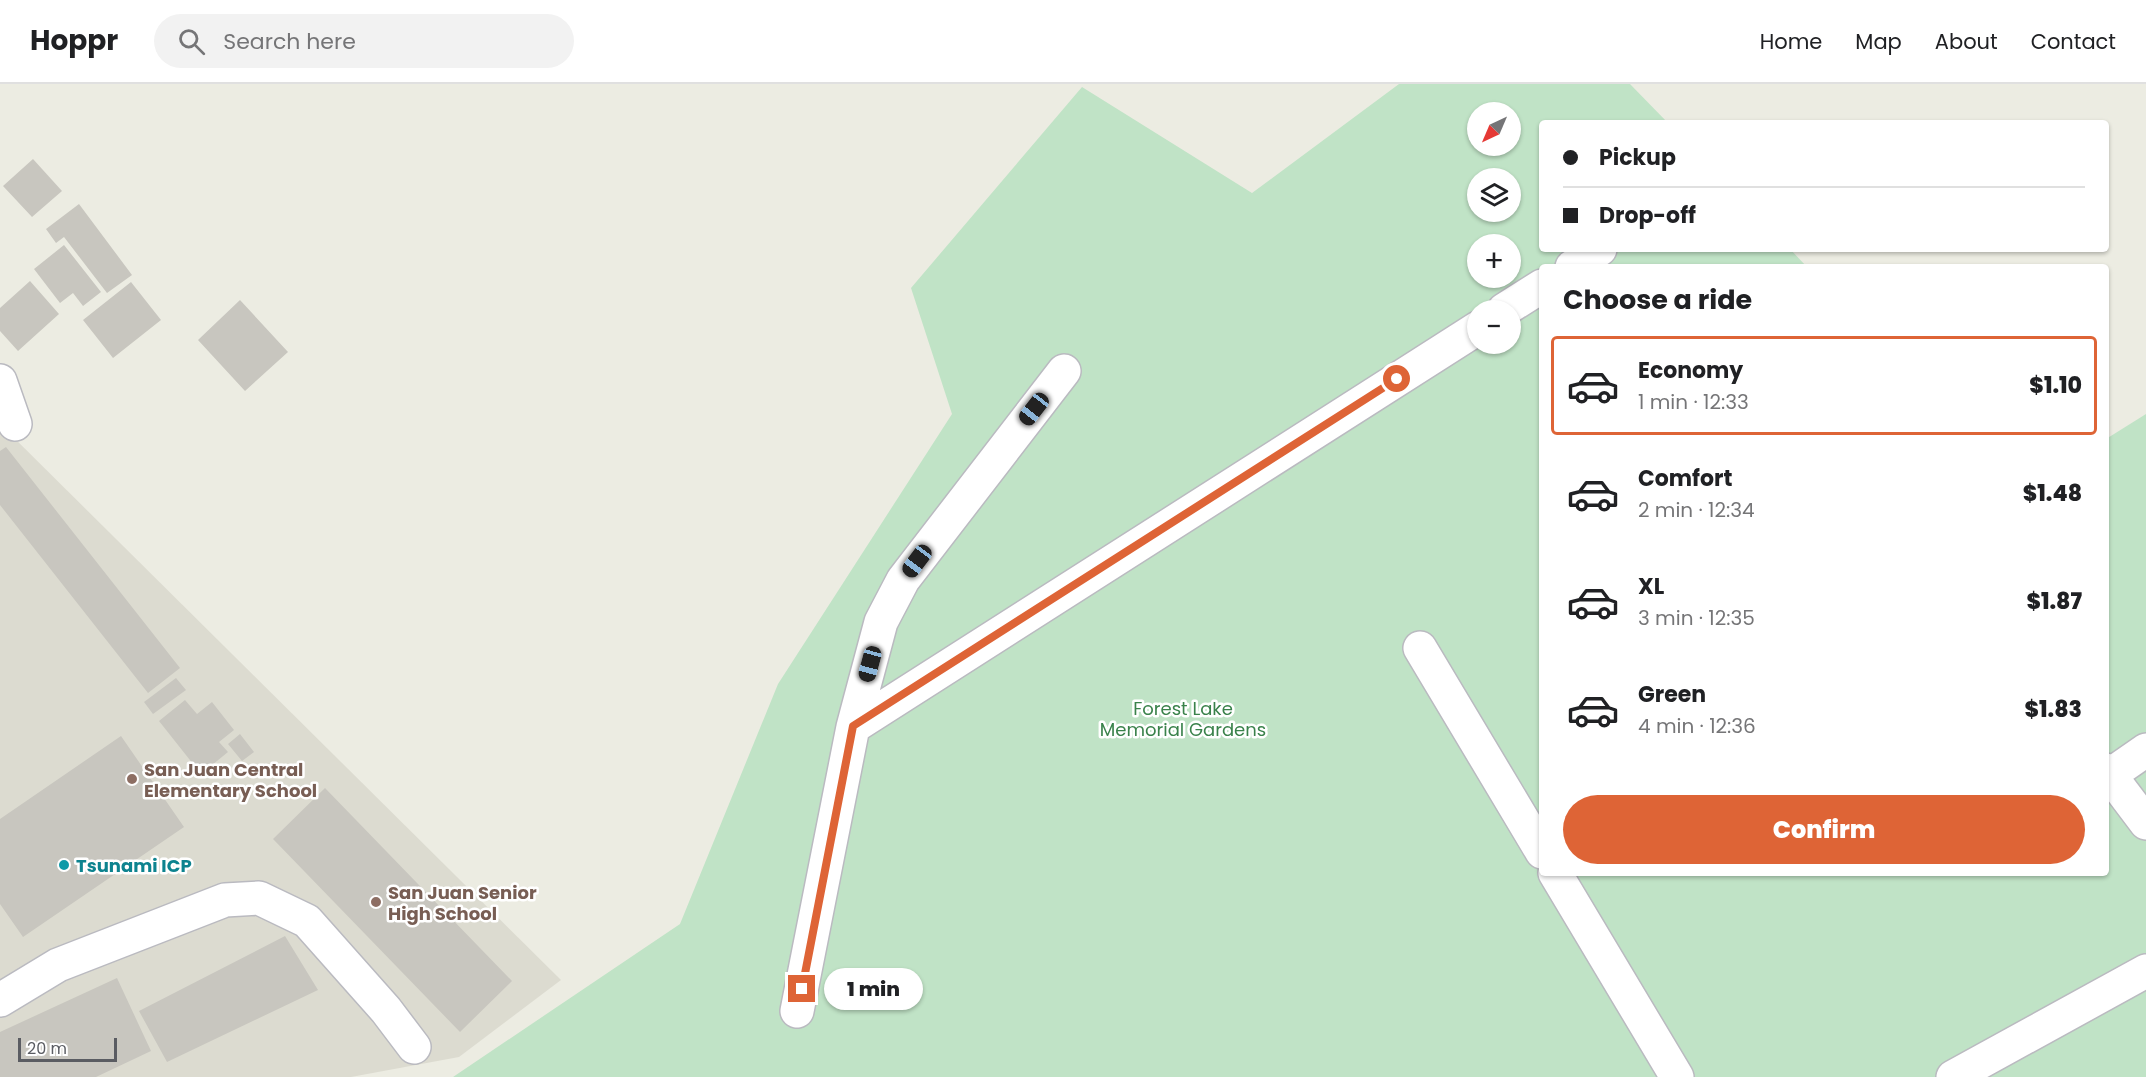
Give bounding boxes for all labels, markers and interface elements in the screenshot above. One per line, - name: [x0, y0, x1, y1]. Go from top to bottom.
- search box: [154, 14, 574, 68]
- text: Hoppr: [30, 21, 118, 60]
- icon: search: [175, 25, 208, 58]
- text: Search here: [223, 26, 356, 57]
- text: Home: [1760, 27, 1822, 56]
- text: Map: [1855, 27, 1902, 56]
- text: About: [1935, 27, 1998, 56]
- text: Contact: [2031, 27, 2116, 56]
- north arrow: [1467, 102, 1521, 156]
- map controls: [1467, 102, 1521, 354]
- text: Pickup: [1599, 142, 1676, 173]
- button: layers: [1467, 168, 1521, 222]
- text: Drop-off: [1599, 200, 1696, 231]
- button: +: [1467, 234, 1521, 288]
- text: Choose a ride: [1563, 281, 1752, 318]
- button: −: [1467, 300, 1521, 354]
- text: Economy: [1638, 355, 1743, 386]
- icon: car: [1566, 359, 1620, 413]
- route start: [1383, 365, 1410, 392]
- text: $1.10: [2029, 370, 2082, 401]
- text: 1 min · 12:33: [1638, 388, 1749, 416]
- car: [1016, 389, 1052, 429]
- text: Comfort: [1638, 463, 1732, 494]
- icon: car: [1566, 467, 1620, 521]
- text: $1.48: [2023, 478, 2082, 509]
- text: 2 min · 12:34: [1638, 496, 1755, 524]
- car: [899, 541, 935, 581]
- text: XL: [1638, 571, 1664, 602]
- icon: car: [1566, 575, 1620, 629]
- text: $1.87: [2026, 586, 2082, 617]
- text: 3 min · 12:35: [1638, 604, 1755, 632]
- car: [857, 644, 883, 684]
- text: Green: [1638, 679, 1706, 710]
- icon: car: [1566, 683, 1620, 737]
- text: $1.83: [2025, 694, 2082, 725]
- park label: Forest Lake Memorial Gardens: [1100, 696, 1266, 742]
- text: 4 min · 12:36: [1638, 712, 1756, 740]
- place label: San Juan Central Elementary School: [144, 757, 317, 803]
- marker: San Juan Central Elementary School: [125, 772, 139, 786]
- button: Confirm: [1563, 795, 2085, 864]
- place label: Tsunami ICP: [76, 853, 192, 878]
- marker: Tsunami ICP: [57, 858, 71, 872]
- place label: San Juan Senior High School: [388, 880, 537, 926]
- marker: San Juan Senior High School: [369, 895, 383, 909]
- callout: 1 min: [823, 968, 922, 1010]
- route end: [788, 975, 815, 1002]
- text: 1 min: [847, 975, 900, 1003]
- scale bar: [18, 1035, 117, 1062]
- text: 20 m: [27, 1037, 67, 1060]

